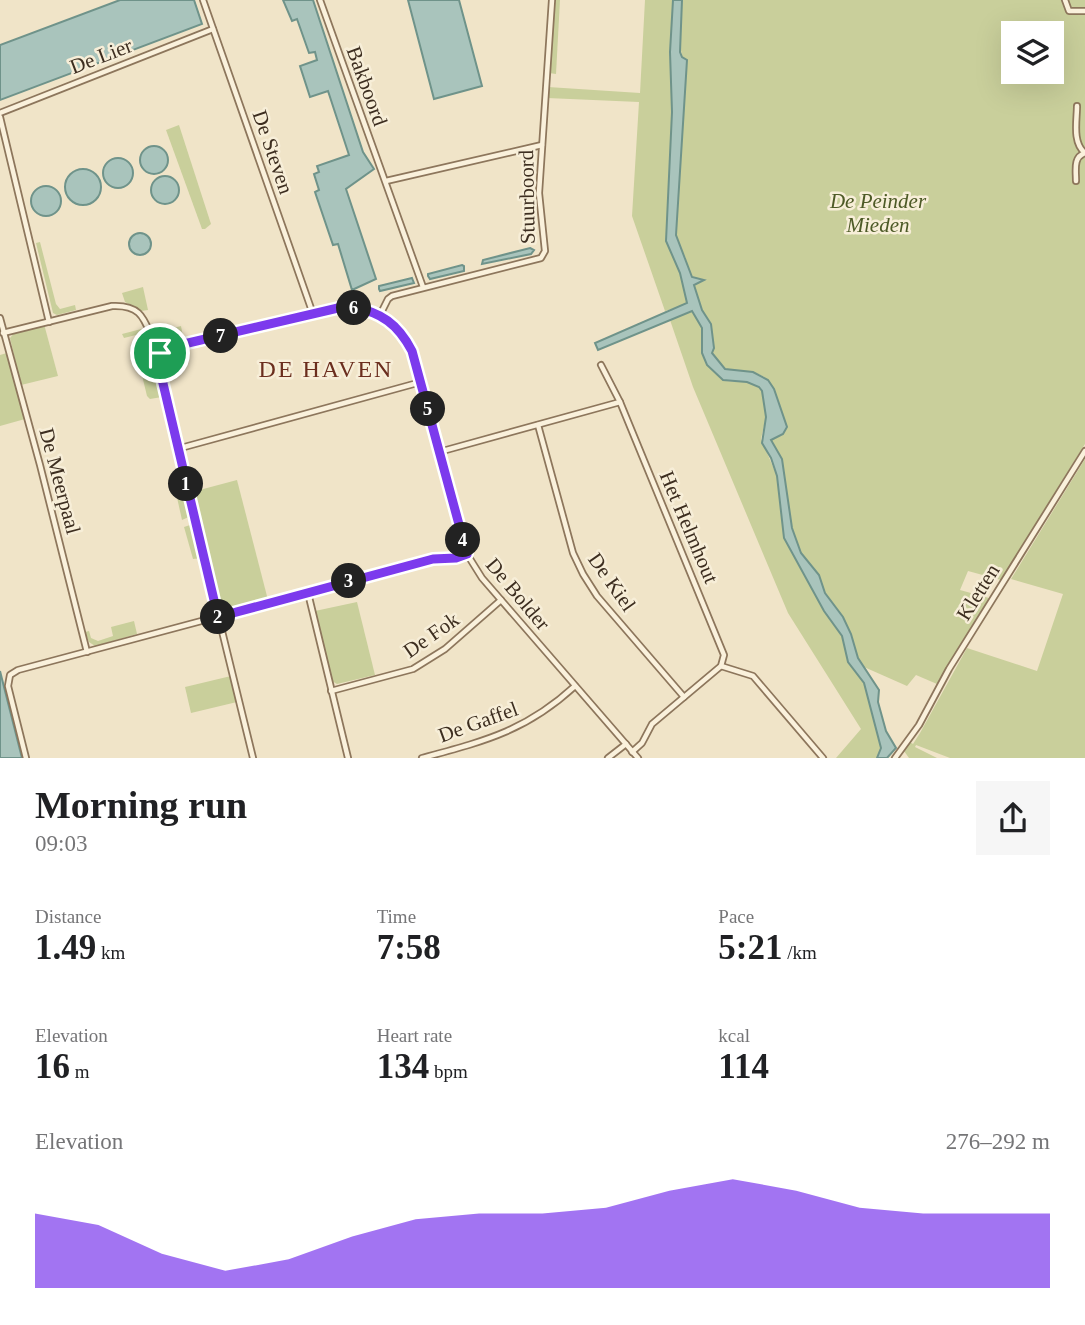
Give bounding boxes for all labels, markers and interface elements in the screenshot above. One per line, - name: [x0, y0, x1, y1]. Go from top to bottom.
- map controls: [1001, 21, 1064, 84]
- button: layers: [1001, 21, 1064, 84]
- street label: De Lier: [66, 33, 136, 79]
- street label: Bakboord: [342, 43, 393, 129]
- street label: De Steven: [248, 107, 299, 197]
- street label: Stuurboord: [514, 149, 540, 244]
- park label: De Peinder Mieden: [829, 189, 927, 237]
- pin: 6: [336, 290, 372, 326]
- text: 6: [349, 297, 358, 318]
- pin: 7: [204, 318, 238, 354]
- pin: [130, 323, 190, 383]
- text: 7: [216, 325, 225, 346]
- icon: arrive: [141, 334, 179, 372]
- district label: DE HAVEN: [259, 356, 393, 382]
- pin: 5: [410, 392, 446, 426]
- text: 5: [423, 398, 432, 419]
- street label: De Meerpaal: [34, 425, 86, 537]
- pin: 1: [168, 466, 204, 502]
- street label: Het Helmhout: [655, 467, 723, 587]
- text: 1: [181, 473, 190, 494]
- pin: 4: [446, 522, 480, 558]
- text: 4: [458, 529, 467, 550]
- street label: De Kiel: [583, 548, 641, 616]
- street label: De Bolder: [481, 553, 555, 635]
- street label: Kletten: [951, 559, 1005, 625]
- pin: 3: [332, 564, 366, 598]
- text: 3: [344, 570, 353, 591]
- pin: 2: [200, 600, 235, 634]
- text: 2: [213, 606, 222, 627]
- street label: De Fok: [399, 607, 464, 663]
- street label: De Gaffel: [435, 696, 521, 747]
- button: share: [976, 781, 1050, 855]
- text: Morning run: [35, 784, 247, 826]
- text: 09:03: [35, 831, 87, 856]
- text: Distance: [35, 906, 101, 927]
- text: Time: [377, 906, 416, 927]
- text: Pace: [718, 906, 754, 927]
- text: 1.49: [35, 928, 96, 967]
- text: 7:58: [377, 928, 441, 967]
- text: 5:21: [718, 928, 782, 967]
- text: km: [96, 942, 125, 963]
- text: /km: [782, 942, 817, 963]
- text: Elevation: [35, 1025, 108, 1046]
- text: Heart rate: [377, 1025, 452, 1046]
- text: kcal: [718, 1025, 750, 1046]
- text: 16: [35, 1047, 70, 1086]
- text: 134: [377, 1047, 429, 1086]
- text: 114: [718, 1047, 769, 1086]
- text: m: [70, 1061, 90, 1082]
- text: bpm: [429, 1061, 468, 1082]
- text: Elevation: [35, 1129, 123, 1154]
- text: 276–292 m: [946, 1129, 1050, 1154]

